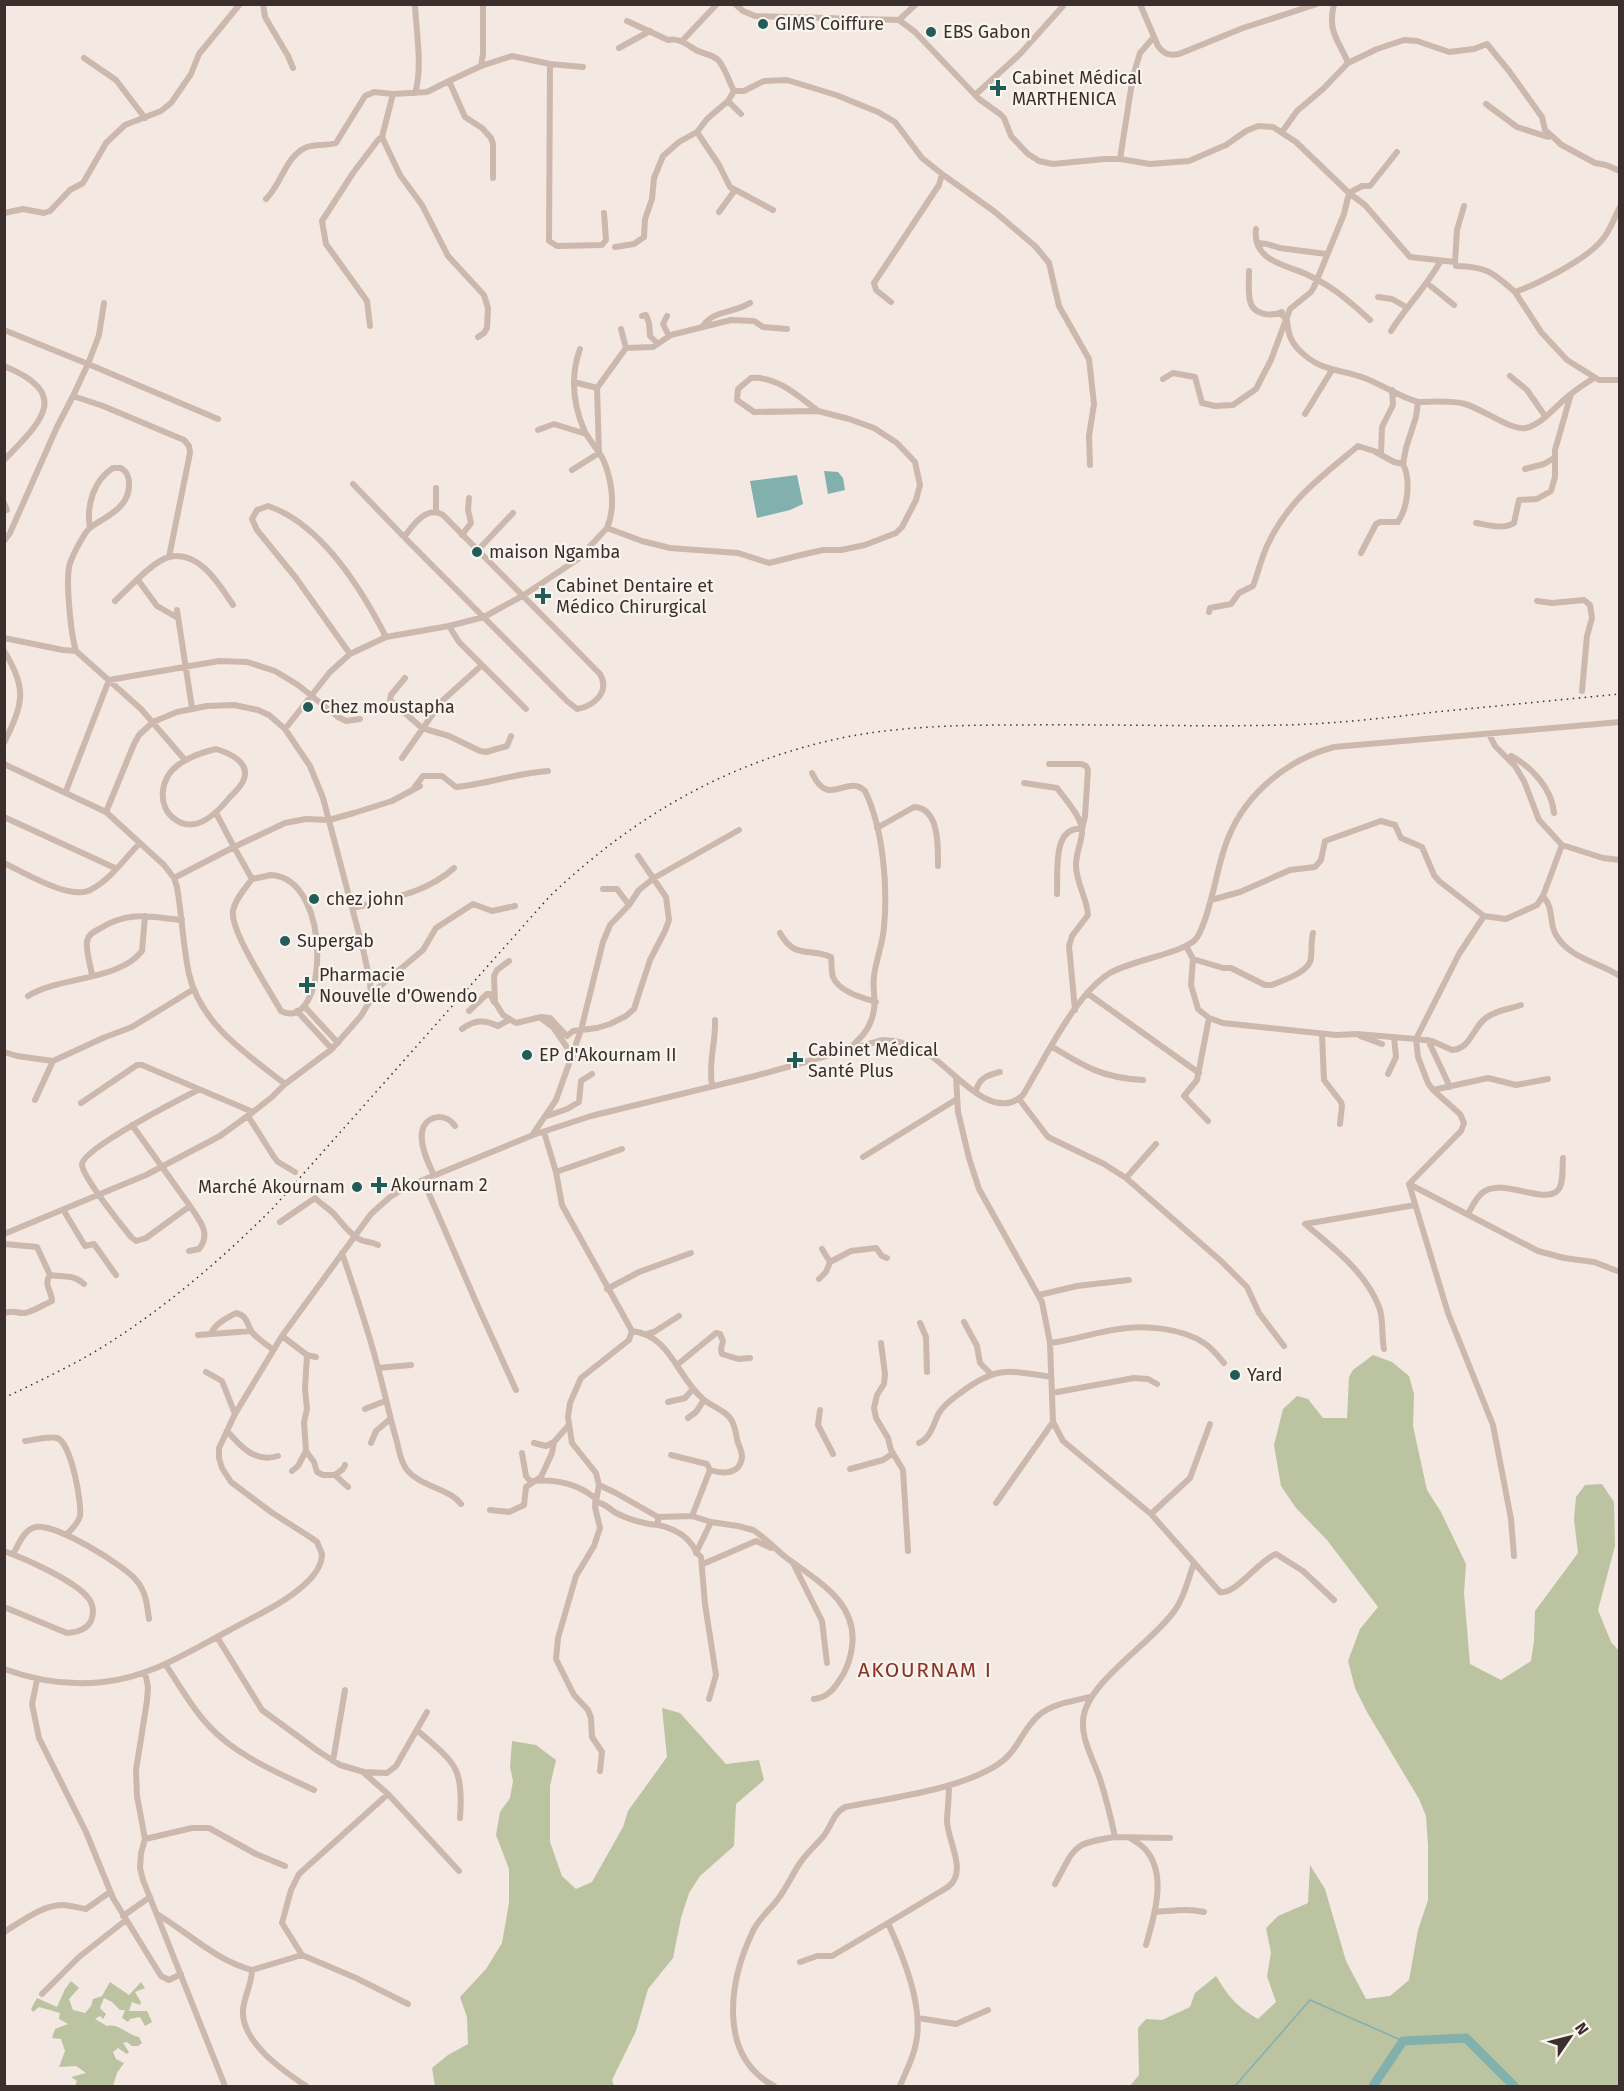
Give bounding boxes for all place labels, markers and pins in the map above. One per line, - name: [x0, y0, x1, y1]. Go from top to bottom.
- place label: GIMS Coiffure: [775, 13, 884, 35]
- marker: GIMS Coiffure: [756, 17, 770, 31]
- place label: EBS Gabon: [943, 21, 1031, 43]
- marker: EBS Gabon: [924, 25, 938, 39]
- place label: Cabinet Médical MARTHENICA: [1012, 67, 1142, 110]
- marker: Cabinet Médical MARTHENICA: [989, 79, 1007, 97]
- place label: maison Ngamba: [489, 541, 620, 563]
- marker: maison Ngamba: [470, 545, 484, 559]
- place label: Cabinet Dentaire et Médico Chirurgical: [556, 575, 714, 618]
- marker: Cabinet Dentaire et Médico Chirurgical: [534, 587, 552, 605]
- place label: Chez moustapha: [320, 696, 455, 718]
- marker: Chez moustapha: [301, 700, 315, 714]
- place label: chez john: [326, 888, 404, 910]
- marker: chez john: [307, 892, 321, 906]
- place label: Supergab: [297, 930, 374, 952]
- marker: Supergab: [278, 934, 292, 948]
- place label: Pharmacie Nouvelle d'Owendo: [319, 964, 478, 1007]
- marker: Pharmacie Nouvelle d'Owendo: [300, 978, 314, 992]
- place label: Cabinet Médical Santé Plus: [808, 1039, 938, 1082]
- place label: EP d'Akournam II: [539, 1044, 676, 1066]
- marker: EP d'Akournam II: [520, 1048, 534, 1062]
- marker: Cabinet Médical Santé Plus: [786, 1051, 804, 1069]
- place label: Akournam 2: [391, 1174, 488, 1196]
- place label: Marché Akournam: [198, 1176, 345, 1198]
- marker: Akournam 2: [372, 1178, 386, 1192]
- marker: Marché Akournam: [350, 1180, 364, 1194]
- place label: Yard: [1247, 1364, 1282, 1386]
- marker: Yard: [1228, 1368, 1242, 1382]

